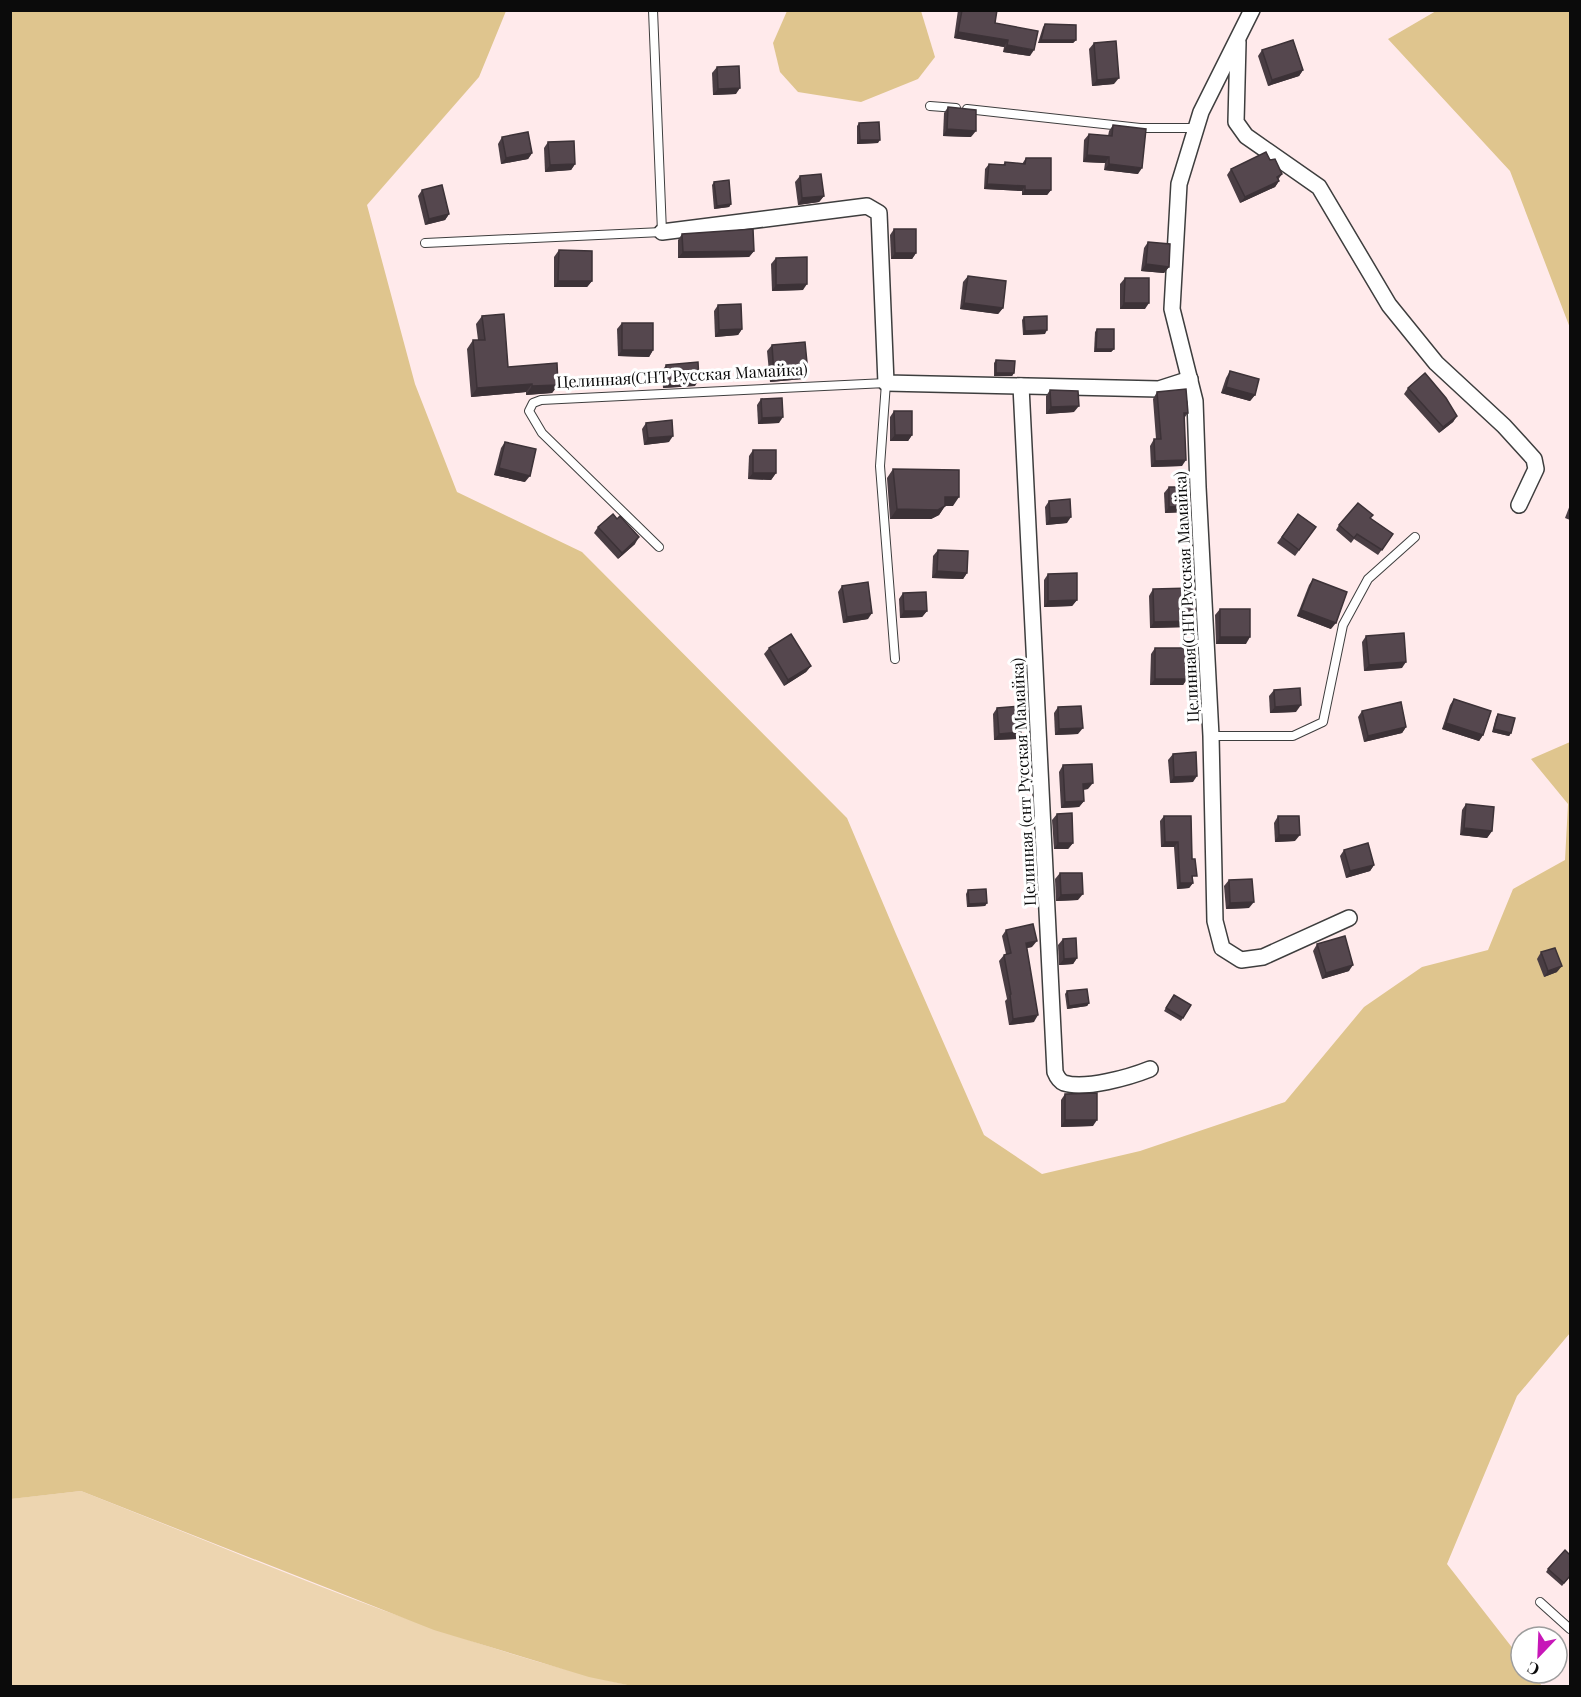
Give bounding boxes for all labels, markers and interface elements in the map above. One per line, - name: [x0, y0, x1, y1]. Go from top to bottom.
- street label: Целинная(СНТ Русская Мамайка): [556, 358, 808, 392]
- street label: Целинная(СНТ Русская Мамайка): [1169, 471, 1203, 723]
- street label: Целинная (снт Русская Мамайка): [1006, 657, 1040, 907]
- north arrow: [1509, 1625, 1569, 1685]
- text: С: [1524, 1657, 1542, 1681]

